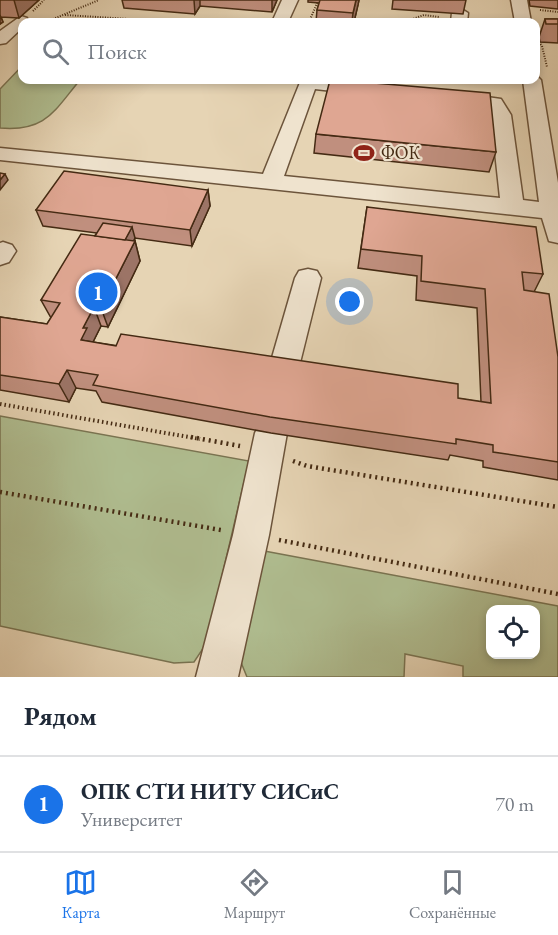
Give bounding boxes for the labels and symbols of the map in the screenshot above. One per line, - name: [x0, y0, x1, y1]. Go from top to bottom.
- sports icon: ФОК: [352, 141, 376, 165]
- place label: ФОК: [381, 141, 420, 164]
- pin: 1: [78, 270, 118, 314]
- your location: [335, 287, 364, 316]

